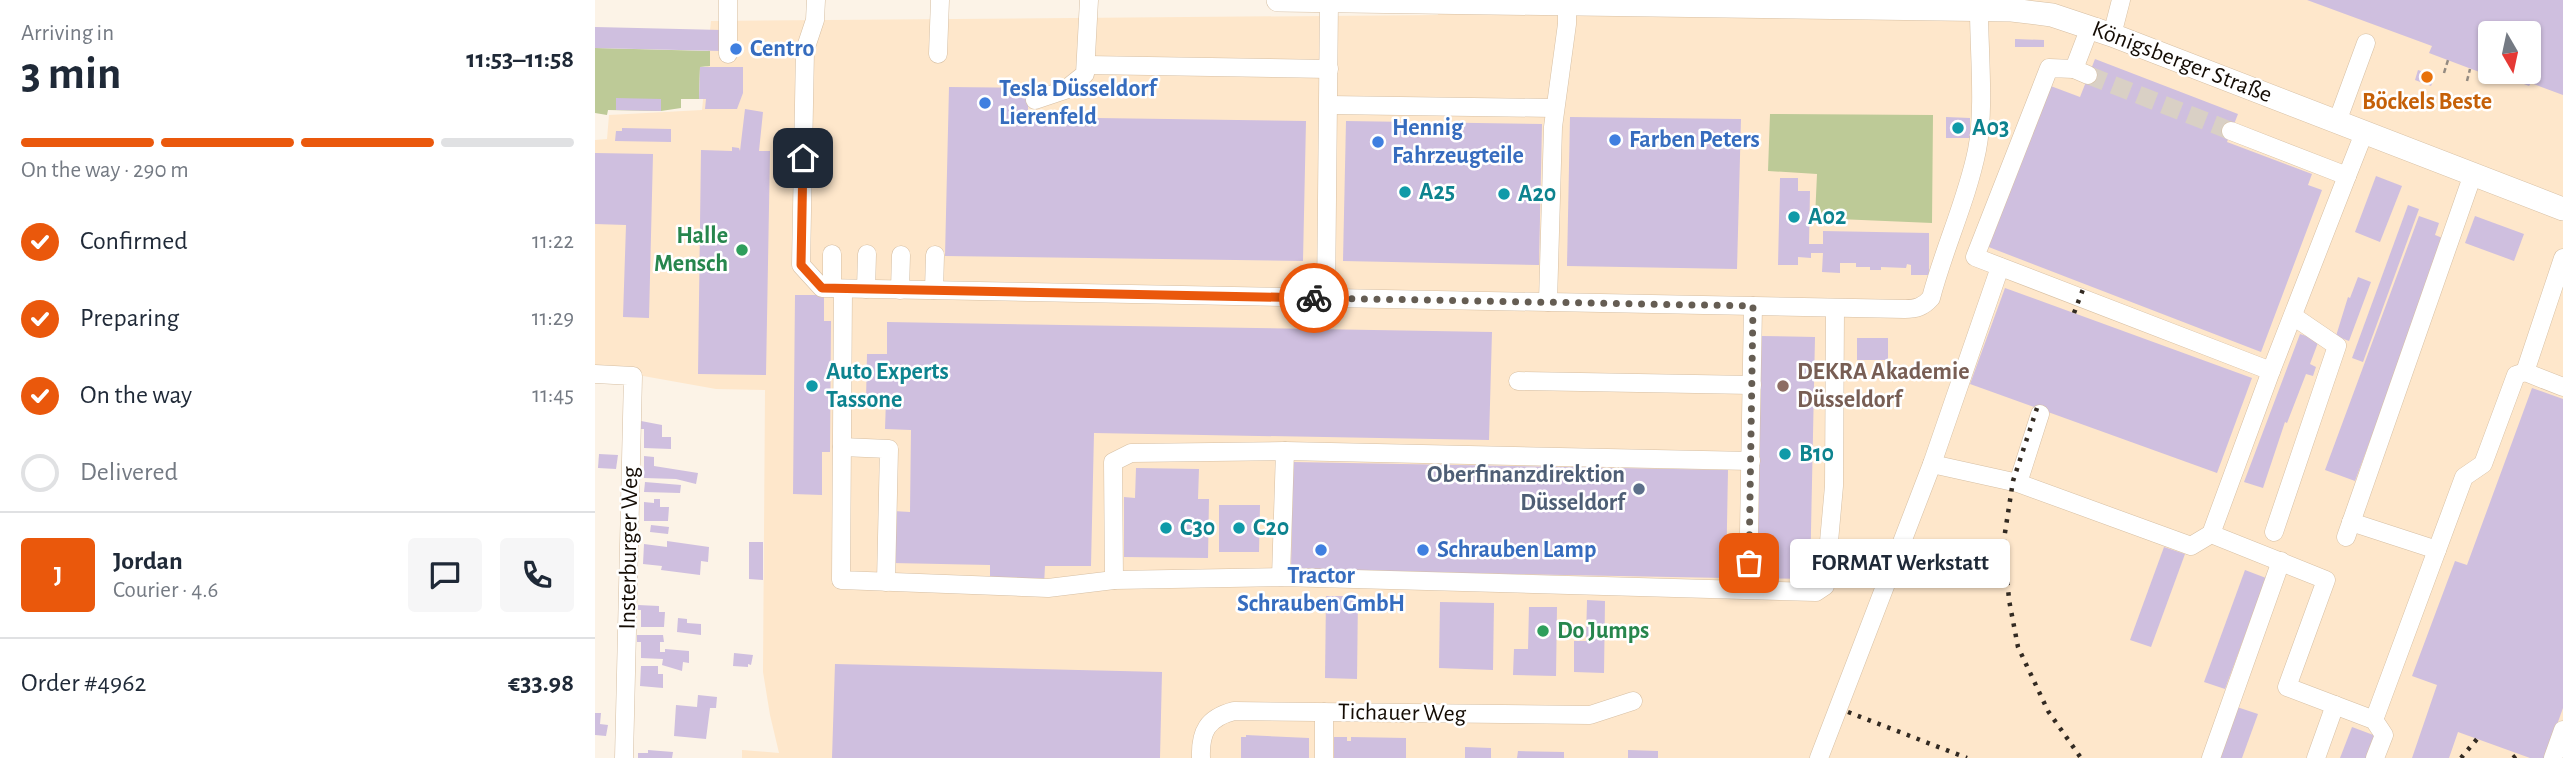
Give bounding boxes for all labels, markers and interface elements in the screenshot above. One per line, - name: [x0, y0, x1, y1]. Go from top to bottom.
- street label: Königsberger Straße: [2089, 17, 2275, 107]
- north arrow: [2478, 21, 2541, 84]
- map controls: [2478, 21, 2541, 84]
- text: Arriving in: [21, 22, 114, 45]
- place label: Centro: [750, 37, 815, 61]
- marker: Centro: [728, 41, 744, 57]
- text: 11:53–11:58: [466, 46, 574, 72]
- text: 3 min: [21, 51, 121, 97]
- marker: Böckels Beste: [2419, 69, 2435, 85]
- place label: Tesla Düsseldorf Lierenfeld: [999, 77, 1158, 129]
- place label: Böckels Beste: [2362, 90, 2492, 114]
- marker: Tesla Düsseldorf Lierenfeld: [977, 95, 993, 111]
- place label: Hennig Fahrzeugteile: [1392, 116, 1524, 168]
- place label: A03: [1972, 116, 2009, 140]
- marker: A03: [1950, 120, 1966, 136]
- pin: [773, 128, 833, 188]
- place label: Farben Peters: [1629, 128, 1760, 152]
- marker: Farben Peters: [1607, 132, 1623, 148]
- marker: Hennig Fahrzeugteile: [1370, 134, 1386, 150]
- icon: home: [784, 139, 822, 177]
- text: On the way · 290 m: [21, 159, 189, 182]
- place label: A25: [1419, 180, 1455, 204]
- place label: A20: [1518, 182, 1556, 206]
- marker: A25: [1397, 184, 1413, 200]
- marker: A20: [1496, 186, 1512, 202]
- place label: A02: [1808, 205, 1846, 229]
- marker: A02: [1786, 209, 1802, 225]
- icon: check: [21, 223, 59, 261]
- place label: Halle Mensch: [654, 224, 728, 276]
- text: Confirmed: [80, 228, 188, 254]
- text: 11:22: [532, 230, 574, 253]
- marker: Halle Mensch: [734, 242, 750, 258]
- courier: [1279, 263, 1349, 333]
- icon: bike: [1295, 279, 1333, 317]
- icon: check: [21, 300, 59, 338]
- text: Preparing: [80, 305, 179, 331]
- text: 11:29: [532, 307, 574, 330]
- place label: Auto Experts Tassone: [826, 360, 949, 412]
- place label: DEKRA Akademie Düsseldorf: [1797, 360, 1970, 412]
- icon: check: [21, 377, 59, 415]
- marker: Auto Experts Tassone: [804, 378, 820, 394]
- marker: DEKRA Akademie Düsseldorf: [1775, 378, 1791, 394]
- text: On the way: [80, 382, 192, 408]
- text: 11:45: [532, 384, 574, 407]
- place label: B10: [1799, 442, 1834, 466]
- marker: B10: [1777, 446, 1793, 462]
- text: Delivered: [80, 459, 178, 485]
- place label: Oberfinanzdirektion Düsseldorf: [1427, 463, 1627, 515]
- street label: Insterburger Weg: [616, 466, 642, 630]
- marker: Oberfinanzdirektion Düsseldorf: [1631, 481, 1647, 497]
- place label: C30: [1180, 516, 1215, 540]
- place label: C20: [1253, 516, 1289, 540]
- marker: C30: [1158, 520, 1174, 536]
- marker: C20: [1231, 520, 1247, 536]
- pin: [1719, 533, 1779, 593]
- button: chat: [408, 538, 482, 612]
- button: phone: [500, 538, 574, 612]
- place label: Schrauben Lamp: [1437, 538, 1596, 562]
- callout: FORMAT Werkstatt: [1791, 538, 2011, 588]
- marker: Tractor Schrauben GmbH: [1313, 542, 1329, 558]
- marker: Schrauben Lamp: [1415, 542, 1431, 558]
- icon: bag: [1730, 544, 1768, 582]
- text: Jordan: [113, 548, 183, 574]
- text: FORMAT Werkstatt: [1811, 552, 1989, 575]
- text: J: [54, 562, 62, 588]
- place label: Tractor Schrauben GmbH: [1237, 564, 1405, 616]
- text: Courier · 4.6: [113, 579, 218, 602]
- place label: Do Jumps: [1557, 619, 1649, 643]
- marker: Do Jumps: [1535, 623, 1551, 639]
- text: Order #4962: [21, 670, 146, 696]
- text: €33.98: [508, 670, 574, 696]
- street label: Tichauer Weg: [1338, 700, 1467, 726]

